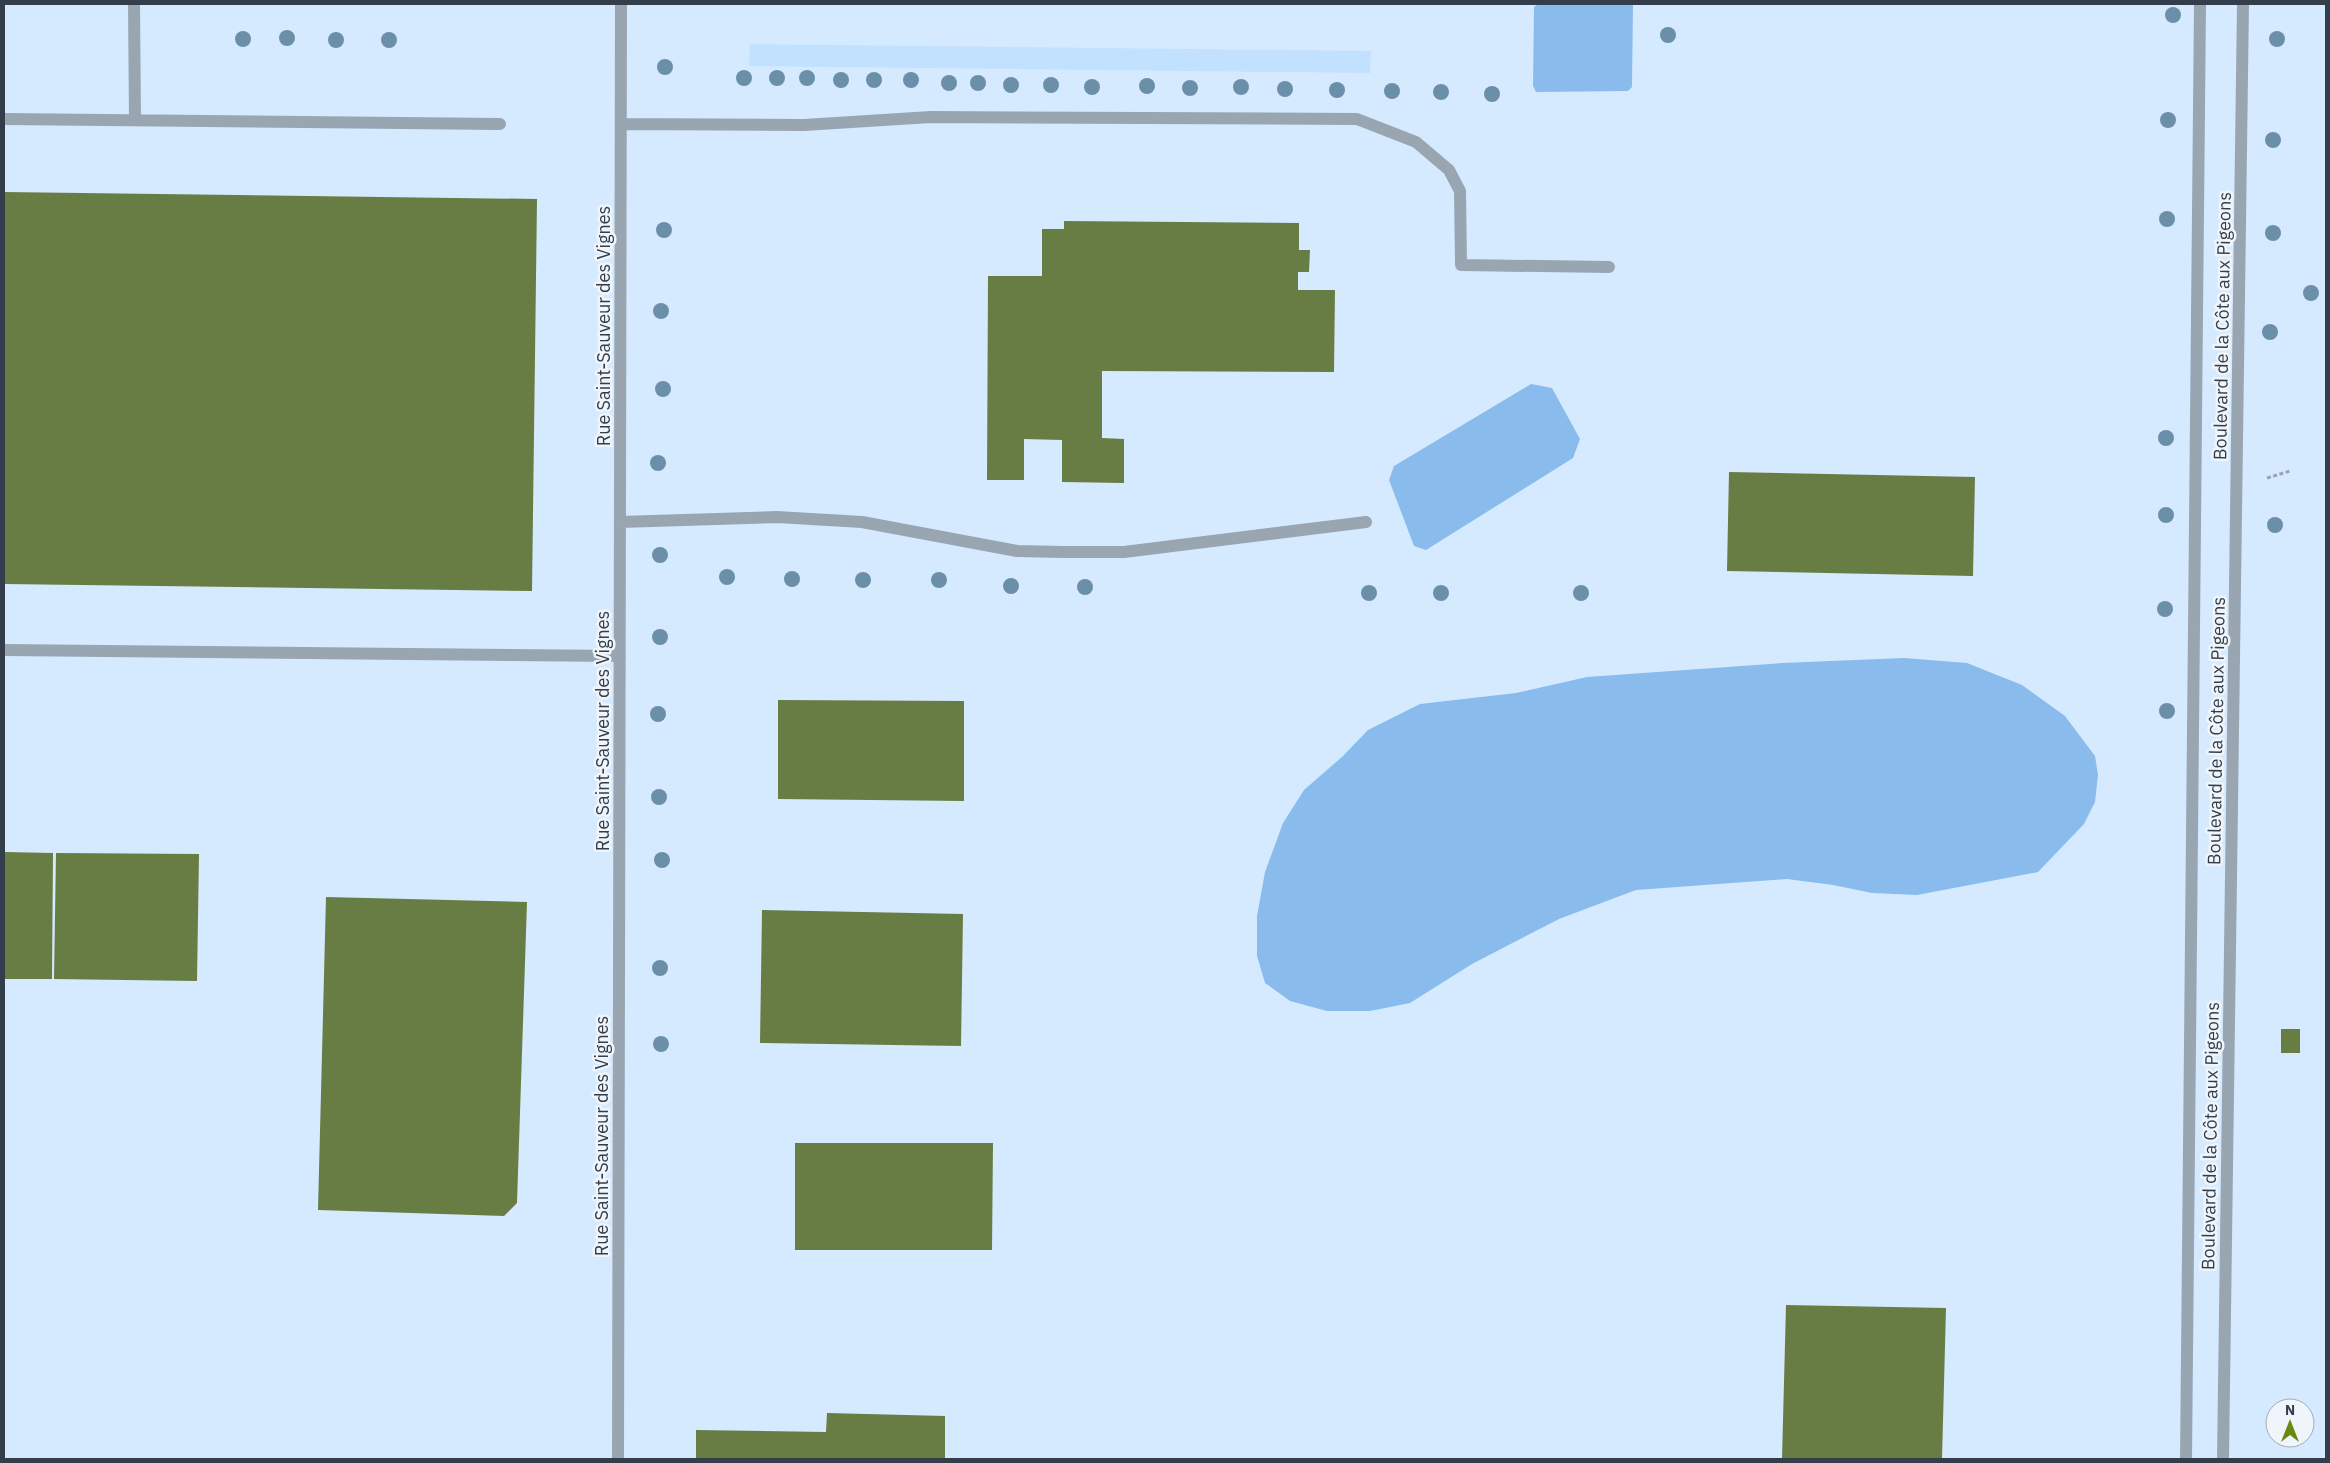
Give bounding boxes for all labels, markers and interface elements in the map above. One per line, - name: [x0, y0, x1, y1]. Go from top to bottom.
- street label: Boulevard de la Côte aux Pigeons: [2208, 192, 2236, 460]
- street label: Rue Saint-Sauveur des Vignes: [592, 206, 615, 446]
- street label: Boulevard de la Côte aux Pigeons: [2202, 597, 2230, 865]
- street label: Rue Saint-Sauveur des Vignes: [591, 611, 614, 851]
- street label: Boulevard de la Côte aux Pigeons: [2196, 1002, 2224, 1270]
- street label: Rue Saint-Sauveur des Vignes: [590, 1016, 613, 1256]
- north arrow: [2265, 1398, 2315, 1448]
- text: N: [2285, 1401, 2295, 1419]

